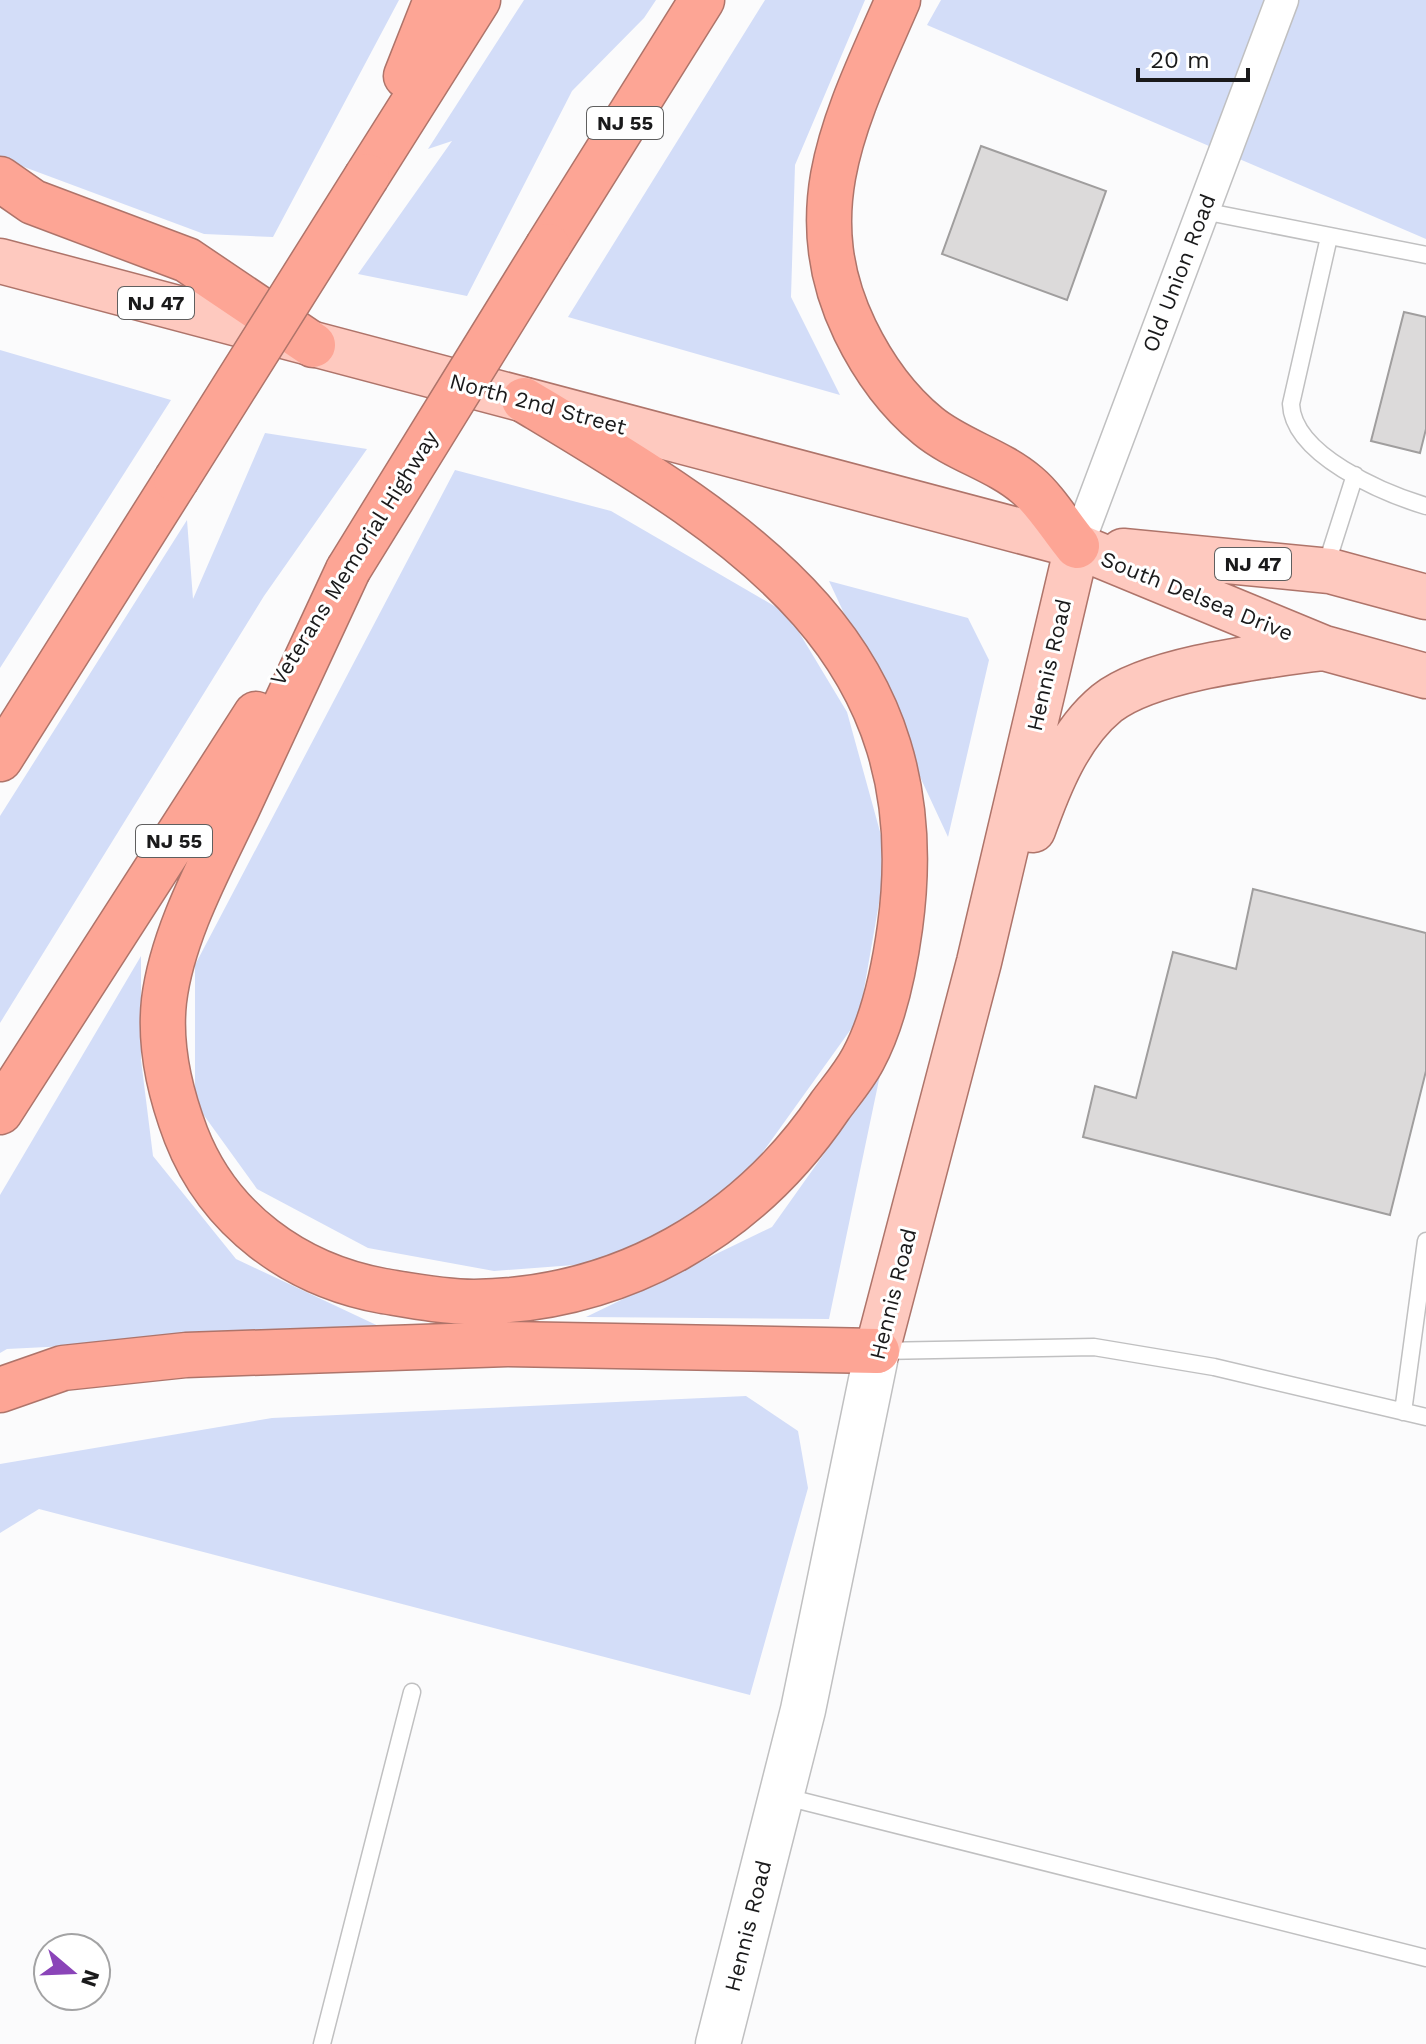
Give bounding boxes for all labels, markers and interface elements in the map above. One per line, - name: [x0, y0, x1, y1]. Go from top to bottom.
- scale bar: [1138, 32, 1248, 82]
- text: 20 m: [1150, 46, 1210, 74]
- road number: NJ 55: [587, 107, 663, 139]
- street label: Old Union Road: [1137, 190, 1221, 356]
- road number: NJ 47: [118, 287, 194, 319]
- street label: North 2nd Street: [447, 368, 629, 440]
- street label: Veterans Memorial Highway: [265, 425, 443, 690]
- street label: South Delsea Drive: [1097, 546, 1297, 646]
- road number: NJ 47: [1215, 548, 1291, 580]
- street label: Hennis Road: [1022, 597, 1076, 733]
- road number: NJ 55: [136, 825, 212, 857]
- street label: Hennis Road: [865, 1226, 921, 1362]
- street label: Hennis Road: [720, 1858, 776, 1994]
- north arrow: [32, 1932, 112, 2012]
- text: N: [76, 1967, 105, 1990]

